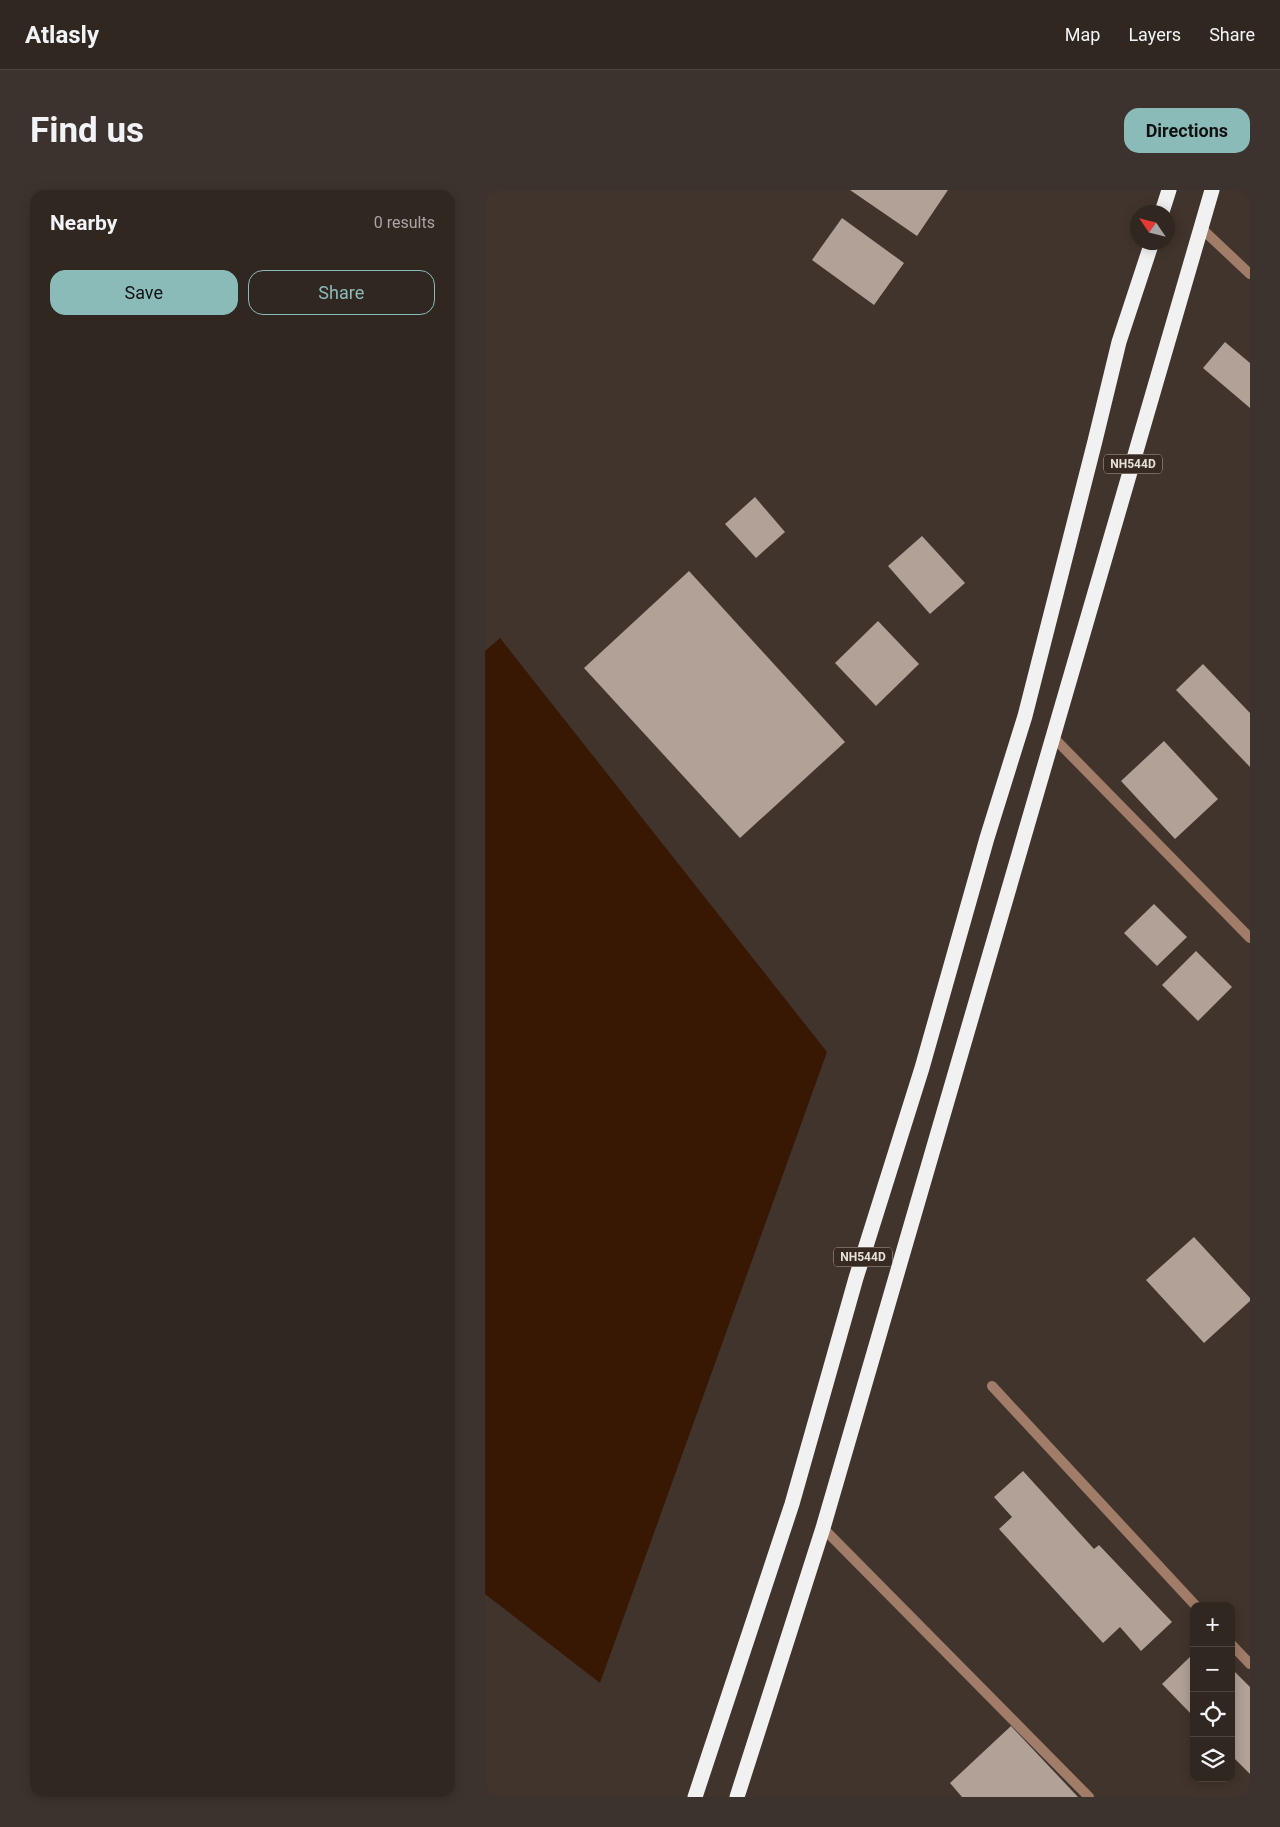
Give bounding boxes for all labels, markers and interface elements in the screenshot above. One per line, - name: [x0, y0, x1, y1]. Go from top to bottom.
- text: Atlasly: [25, 21, 99, 49]
- text: Map: [1065, 24, 1100, 45]
- text: Layers: [1128, 24, 1181, 45]
- text: Share: [1209, 24, 1255, 45]
- button: Directions: [1124, 108, 1250, 153]
- text: Find us: [30, 110, 144, 151]
- north arrow: [1130, 205, 1175, 250]
- text: Nearby: [50, 211, 117, 235]
- text: 0 results: [374, 213, 435, 232]
- button: Save: [50, 270, 238, 315]
- button: Share: [248, 270, 435, 315]
- road number: NH544D: [1104, 454, 1162, 474]
- road number: NH544D: [834, 1248, 892, 1266]
- map controls: [1190, 1602, 1235, 1782]
- button: +: [1190, 1602, 1235, 1647]
- button: −: [1190, 1647, 1235, 1692]
- button: locate: [1190, 1692, 1235, 1737]
- button: layers: [1190, 1737, 1235, 1782]

